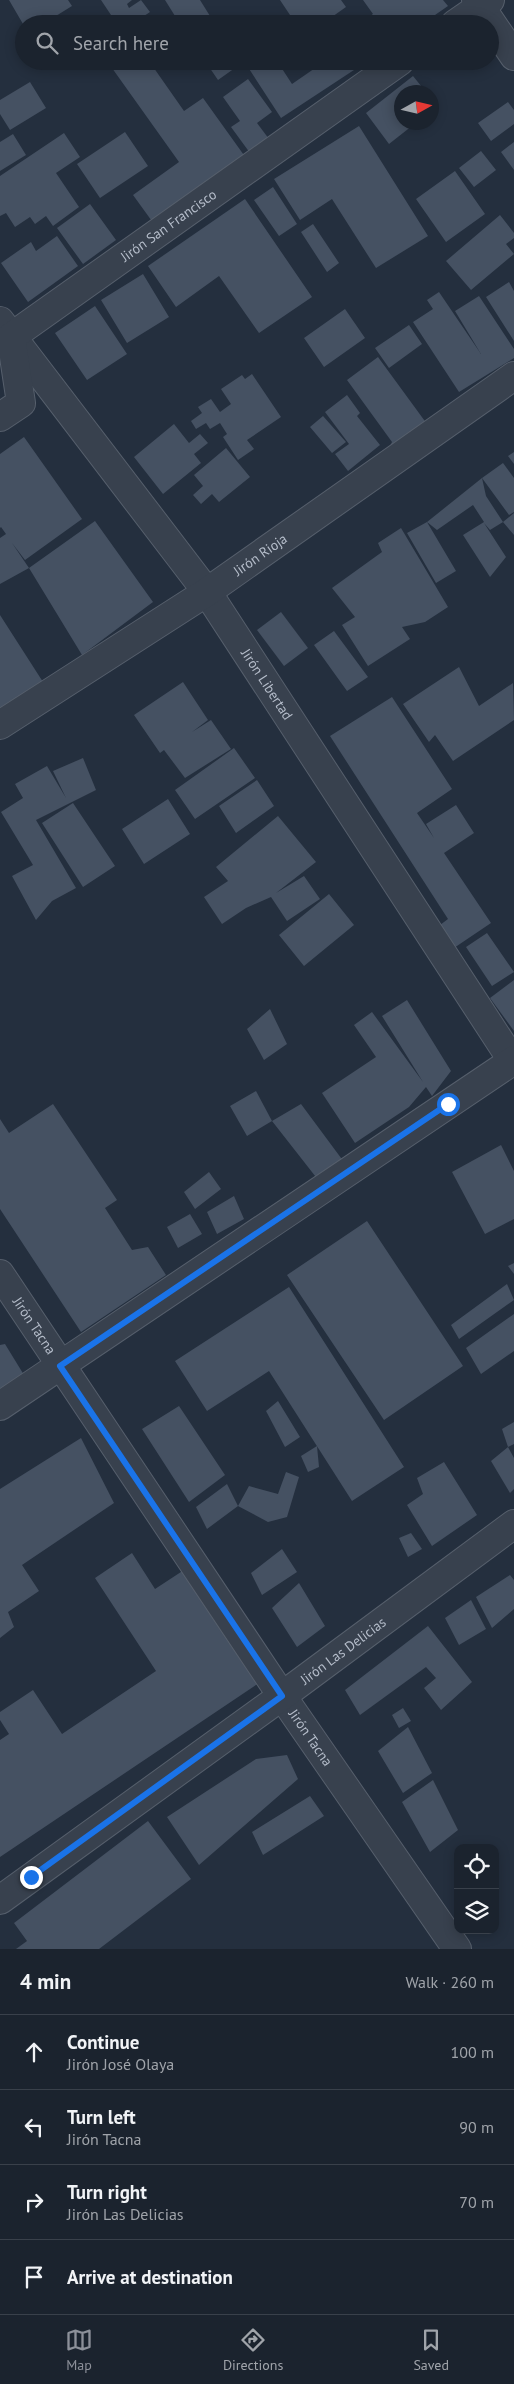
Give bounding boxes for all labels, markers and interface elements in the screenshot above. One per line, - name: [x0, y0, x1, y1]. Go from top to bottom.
- search box: [15, 15, 499, 70]
- icon: search: [33, 29, 61, 57]
- text: Search here: [73, 31, 169, 55]
- north arrow: [394, 85, 439, 130]
- street label: Jirón San Francisco: [116, 185, 220, 266]
- street label: Jirón Rioja: [229, 529, 291, 580]
- street label: Jirón Libertad: [237, 644, 297, 723]
- route start: [437, 1093, 460, 1116]
- street label: Jirón Tacna: [8, 1293, 60, 1358]
- street label: Jirón Las Delicias: [296, 1613, 390, 1689]
- street label: Jirón Tacna: [284, 1705, 337, 1770]
- map controls: [454, 1844, 499, 1934]
- button: locate: [454, 1844, 499, 1889]
- route end: [20, 1866, 43, 1889]
- button: layers: [454, 1889, 499, 1934]
- text: 4 min: [20, 1968, 71, 1995]
- text: Walk · 260 m: [405, 1972, 494, 1992]
- text: Continue: [67, 2030, 139, 2054]
- icon: ahead: [20, 2038, 48, 2066]
- text: 100 m: [451, 2042, 494, 2062]
- text: Jirón José Olaya: [67, 2054, 174, 2074]
- text: Turn left: [67, 2105, 136, 2129]
- icon: left: [20, 2113, 48, 2141]
- text: 90 m: [459, 2117, 494, 2137]
- text: Jirón Tacna: [67, 2129, 142, 2149]
- text: Turn right: [67, 2180, 147, 2204]
- icon: right: [20, 2188, 48, 2216]
- text: 70 m: [459, 2192, 494, 2212]
- text: Jirón Las Delicias: [67, 2204, 184, 2224]
- icon: arrive: [20, 2263, 48, 2291]
- text: Arrive at destination: [67, 2265, 233, 2289]
- tab: Map: [65, 2326, 93, 2374]
- tab: Directions: [223, 2326, 283, 2374]
- tab: Saved: [413, 2326, 449, 2374]

